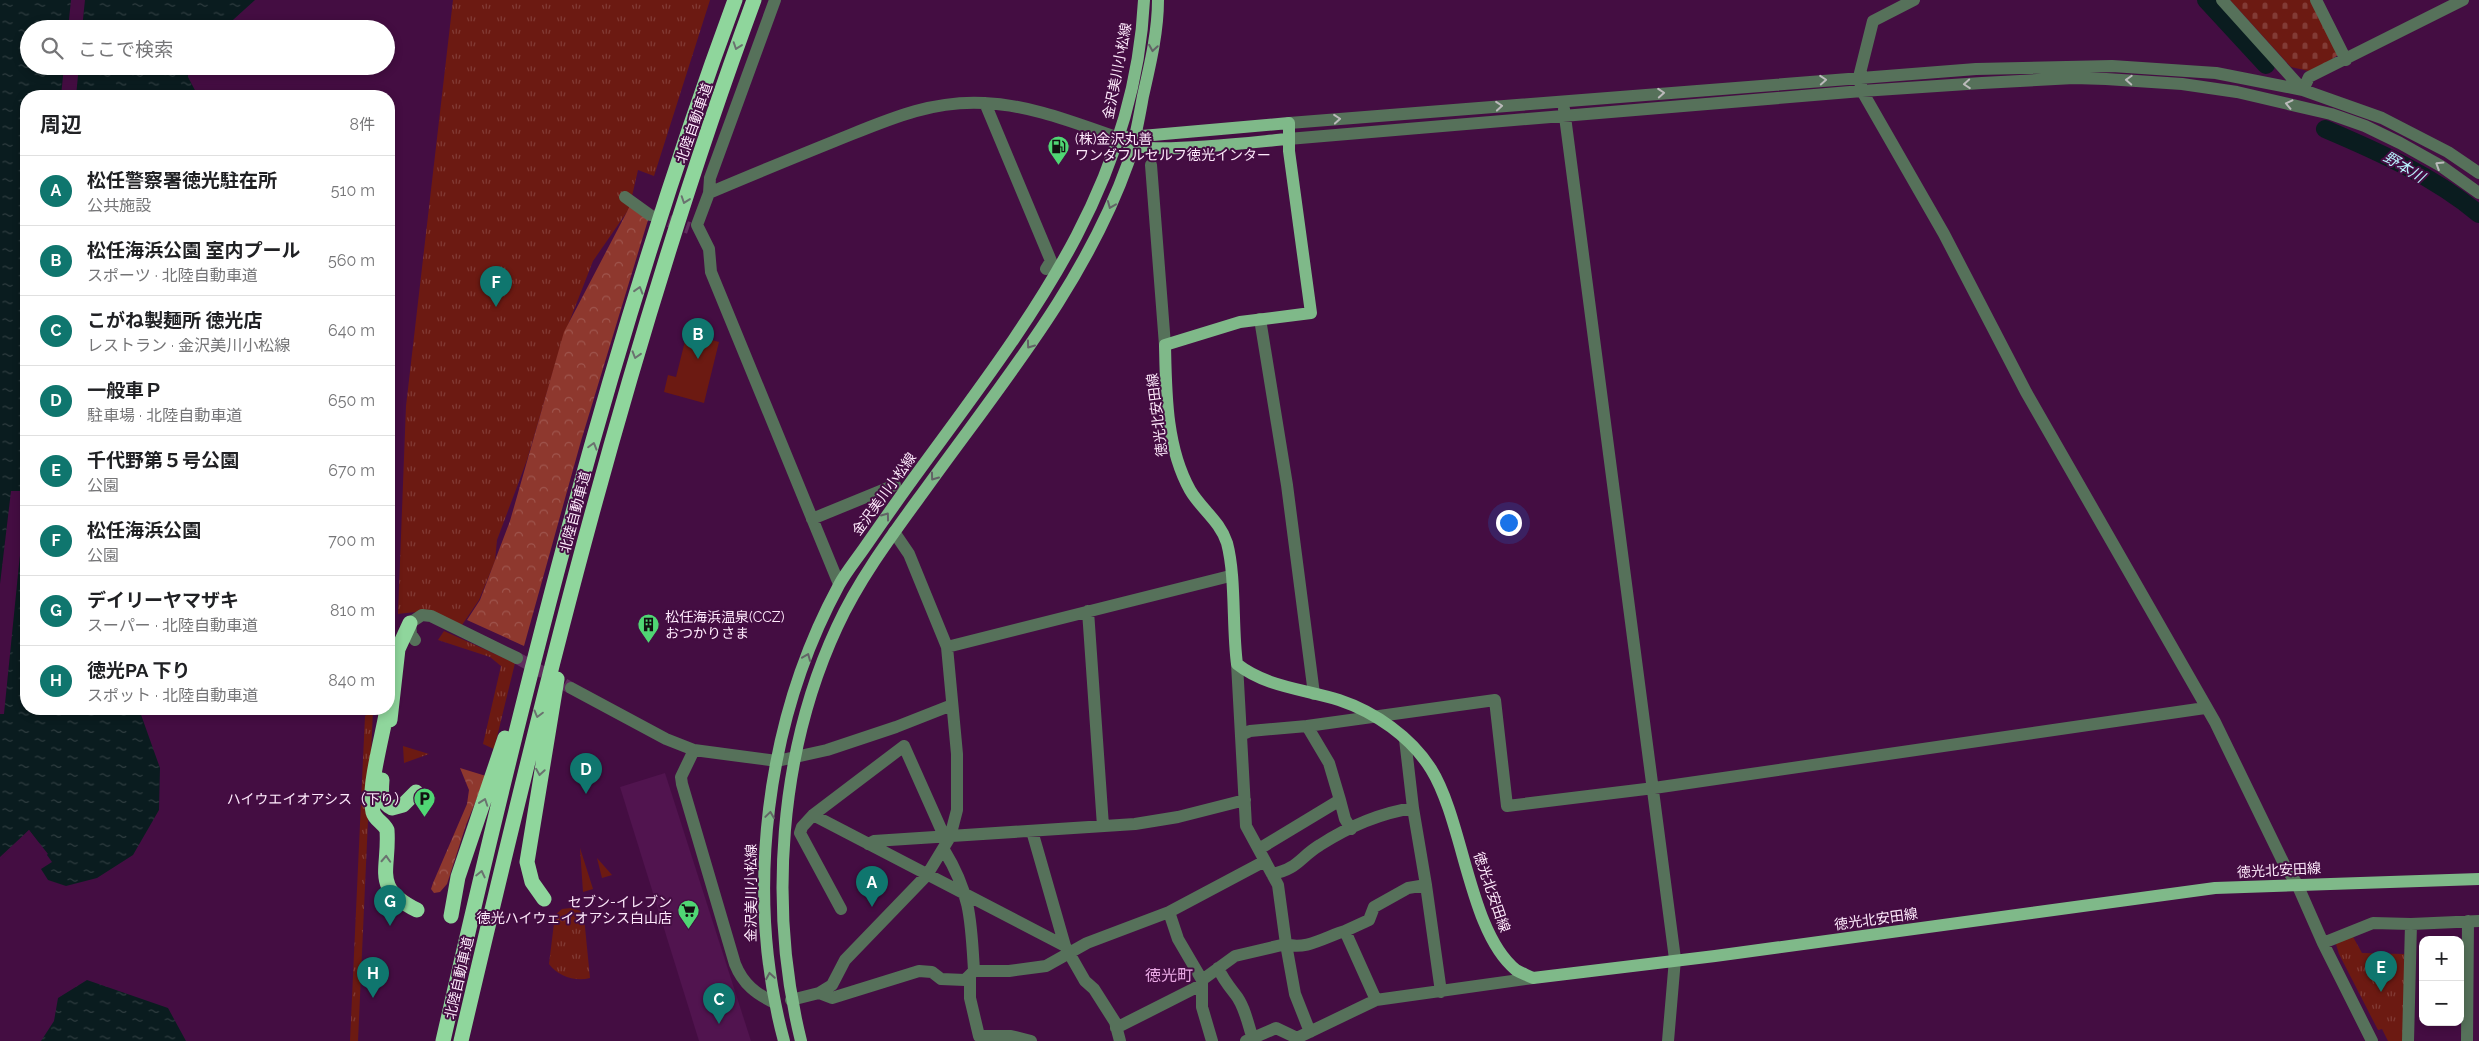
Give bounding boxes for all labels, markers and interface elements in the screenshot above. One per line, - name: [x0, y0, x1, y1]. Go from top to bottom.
- search box: [20, 20, 395, 75]
- street label: 金沢美川小松線: [1100, 21, 1134, 121]
- icon: search: [38, 34, 66, 62]
- text: ここで検索: [78, 38, 173, 60]
- one-way arrow: [733, 41, 743, 50]
- one-way arrow: [1148, 44, 1158, 53]
- one-way arrow: [1819, 75, 1827, 86]
- one-way arrow: [2125, 75, 2133, 86]
- one-way arrow: [1963, 78, 1971, 89]
- street label: 北陸自動車道: [673, 81, 715, 165]
- one-way arrow: [1657, 88, 1665, 99]
- one-way arrow: [2285, 99, 2294, 110]
- one-way arrow: [1495, 100, 1503, 111]
- text: 周辺: [40, 112, 82, 137]
- one-way arrow: [1333, 114, 1341, 125]
- text: 8件: [350, 115, 375, 134]
- place label: (株)金沢丸善 ワンダフルセルフ徳光インター: [1075, 131, 1271, 163]
- fuel station icon: (株)金沢丸善 ワンダフルセルフ徳光インター: [1047, 135, 1071, 166]
- water label: 野本川: [2380, 148, 2430, 187]
- one-way arrow: [2435, 162, 2445, 171]
- text: 松任警察署徳光駐在所: [87, 169, 277, 191]
- text: A: [51, 181, 61, 200]
- text: 510 m: [331, 181, 375, 200]
- one-way arrow: [681, 195, 691, 203]
- text: 公共施設: [87, 196, 151, 215]
- one-way arrow: [1107, 200, 1117, 209]
- text: 松任海浜公園 室内プール: [87, 239, 301, 261]
- text: B: [51, 251, 61, 270]
- text: 560 m: [328, 251, 375, 270]
- text: スポーツ · 北陸自動車道: [87, 266, 258, 285]
- pin: F: [480, 266, 512, 307]
- one-way arrow: [633, 286, 643, 295]
- text: こがね製麺所 徳光店: [87, 309, 263, 331]
- pin: B: [682, 318, 714, 359]
- text: C: [51, 321, 61, 340]
- text: 640 m: [328, 321, 375, 340]
- text: レストラン · 金沢美川小松線: [87, 336, 290, 355]
- one-way arrow: [1027, 339, 1035, 348]
- one-way arrow: [632, 350, 642, 358]
- street label: 徳光北安田線: [1144, 372, 1170, 458]
- text: 一般車Ｐ: [87, 379, 163, 401]
- text: D: [50, 391, 62, 410]
- text: 650 m: [328, 391, 375, 410]
- text: 駐車場 · 北陸自動車道: [87, 406, 242, 425]
- one-way arrow: [587, 442, 597, 450]
- text: 千代野第５号公園: [87, 449, 239, 471]
- street label: 金沢美川小松線: [849, 450, 919, 538]
- text: E: [51, 461, 61, 480]
- text: 670 m: [328, 461, 375, 480]
- street label: 北陸自動車道: [556, 469, 594, 555]
- one-way arrow: [931, 471, 940, 481]
- text: 公園: [87, 476, 119, 495]
- your location: [1496, 510, 1522, 536]
- one-way arrow: [881, 513, 889, 522]
- text: 松任海浜公園: [87, 519, 201, 541]
- text: F: [51, 531, 61, 550]
- text: 700 m: [328, 531, 375, 550]
- text: 公園: [87, 546, 119, 565]
- text: デイリーヤマザキ: [87, 589, 239, 611]
- text: G: [50, 601, 62, 620]
- text: 810 m: [330, 601, 375, 620]
- place label: 松任海浜温泉(CCZ) おつかりさま: [665, 609, 785, 641]
- building icon: 松任海浜温泉(CCZ) おつかりさま: [637, 613, 661, 644]
- text: スーパー · 北陸自動車道: [87, 616, 258, 635]
- one-way arrow: [800, 653, 811, 662]
- text: 徳光PA 下り: [87, 659, 191, 681]
- text: H: [50, 671, 62, 690]
- text: 840 m: [328, 671, 375, 690]
- text: スポット · 北陸自動車道: [87, 686, 258, 705]
- one-way arrow: [533, 710, 544, 718]
- pin: D: [570, 753, 602, 794]
- one-way arrow: [536, 768, 546, 777]
- parking icon: ハイウエイオアシス（下り）: [412, 787, 436, 818]
- place label: ハイウエイオアシス（下り）: [227, 791, 408, 807]
- one-way arrow: [478, 798, 488, 807]
- one-way arrow: [764, 810, 774, 819]
- street label: 金沢美川小松線: [743, 844, 759, 942]
- street label: 徳光北安田線: [1471, 850, 1513, 934]
- one-way arrow: [381, 855, 392, 863]
- street label: 徳光北安田線: [2237, 860, 2321, 880]
- pin: A: [856, 866, 888, 907]
- one-way arrow: [475, 870, 486, 878]
- pin: G: [374, 885, 406, 926]
- place label: セブン-イレブン 徳光ハイウェイオアシス白山店: [477, 894, 672, 926]
- supermarket icon: セブン-イレブン 徳光ハイウェイオアシス白山店: [676, 898, 700, 929]
- street label: 徳光北安田線: [1833, 905, 1919, 933]
- street label: 北陸自動車道: [442, 935, 476, 1021]
- map controls: [2419, 936, 2464, 1026]
- button: +: [2419, 936, 2464, 981]
- pin: E: [2365, 951, 2397, 992]
- pin: H: [357, 957, 389, 998]
- district label: 徳光町: [1145, 966, 1193, 985]
- one-way arrow: [766, 972, 776, 981]
- button: −: [2419, 981, 2464, 1026]
- pin: C: [703, 983, 735, 1024]

